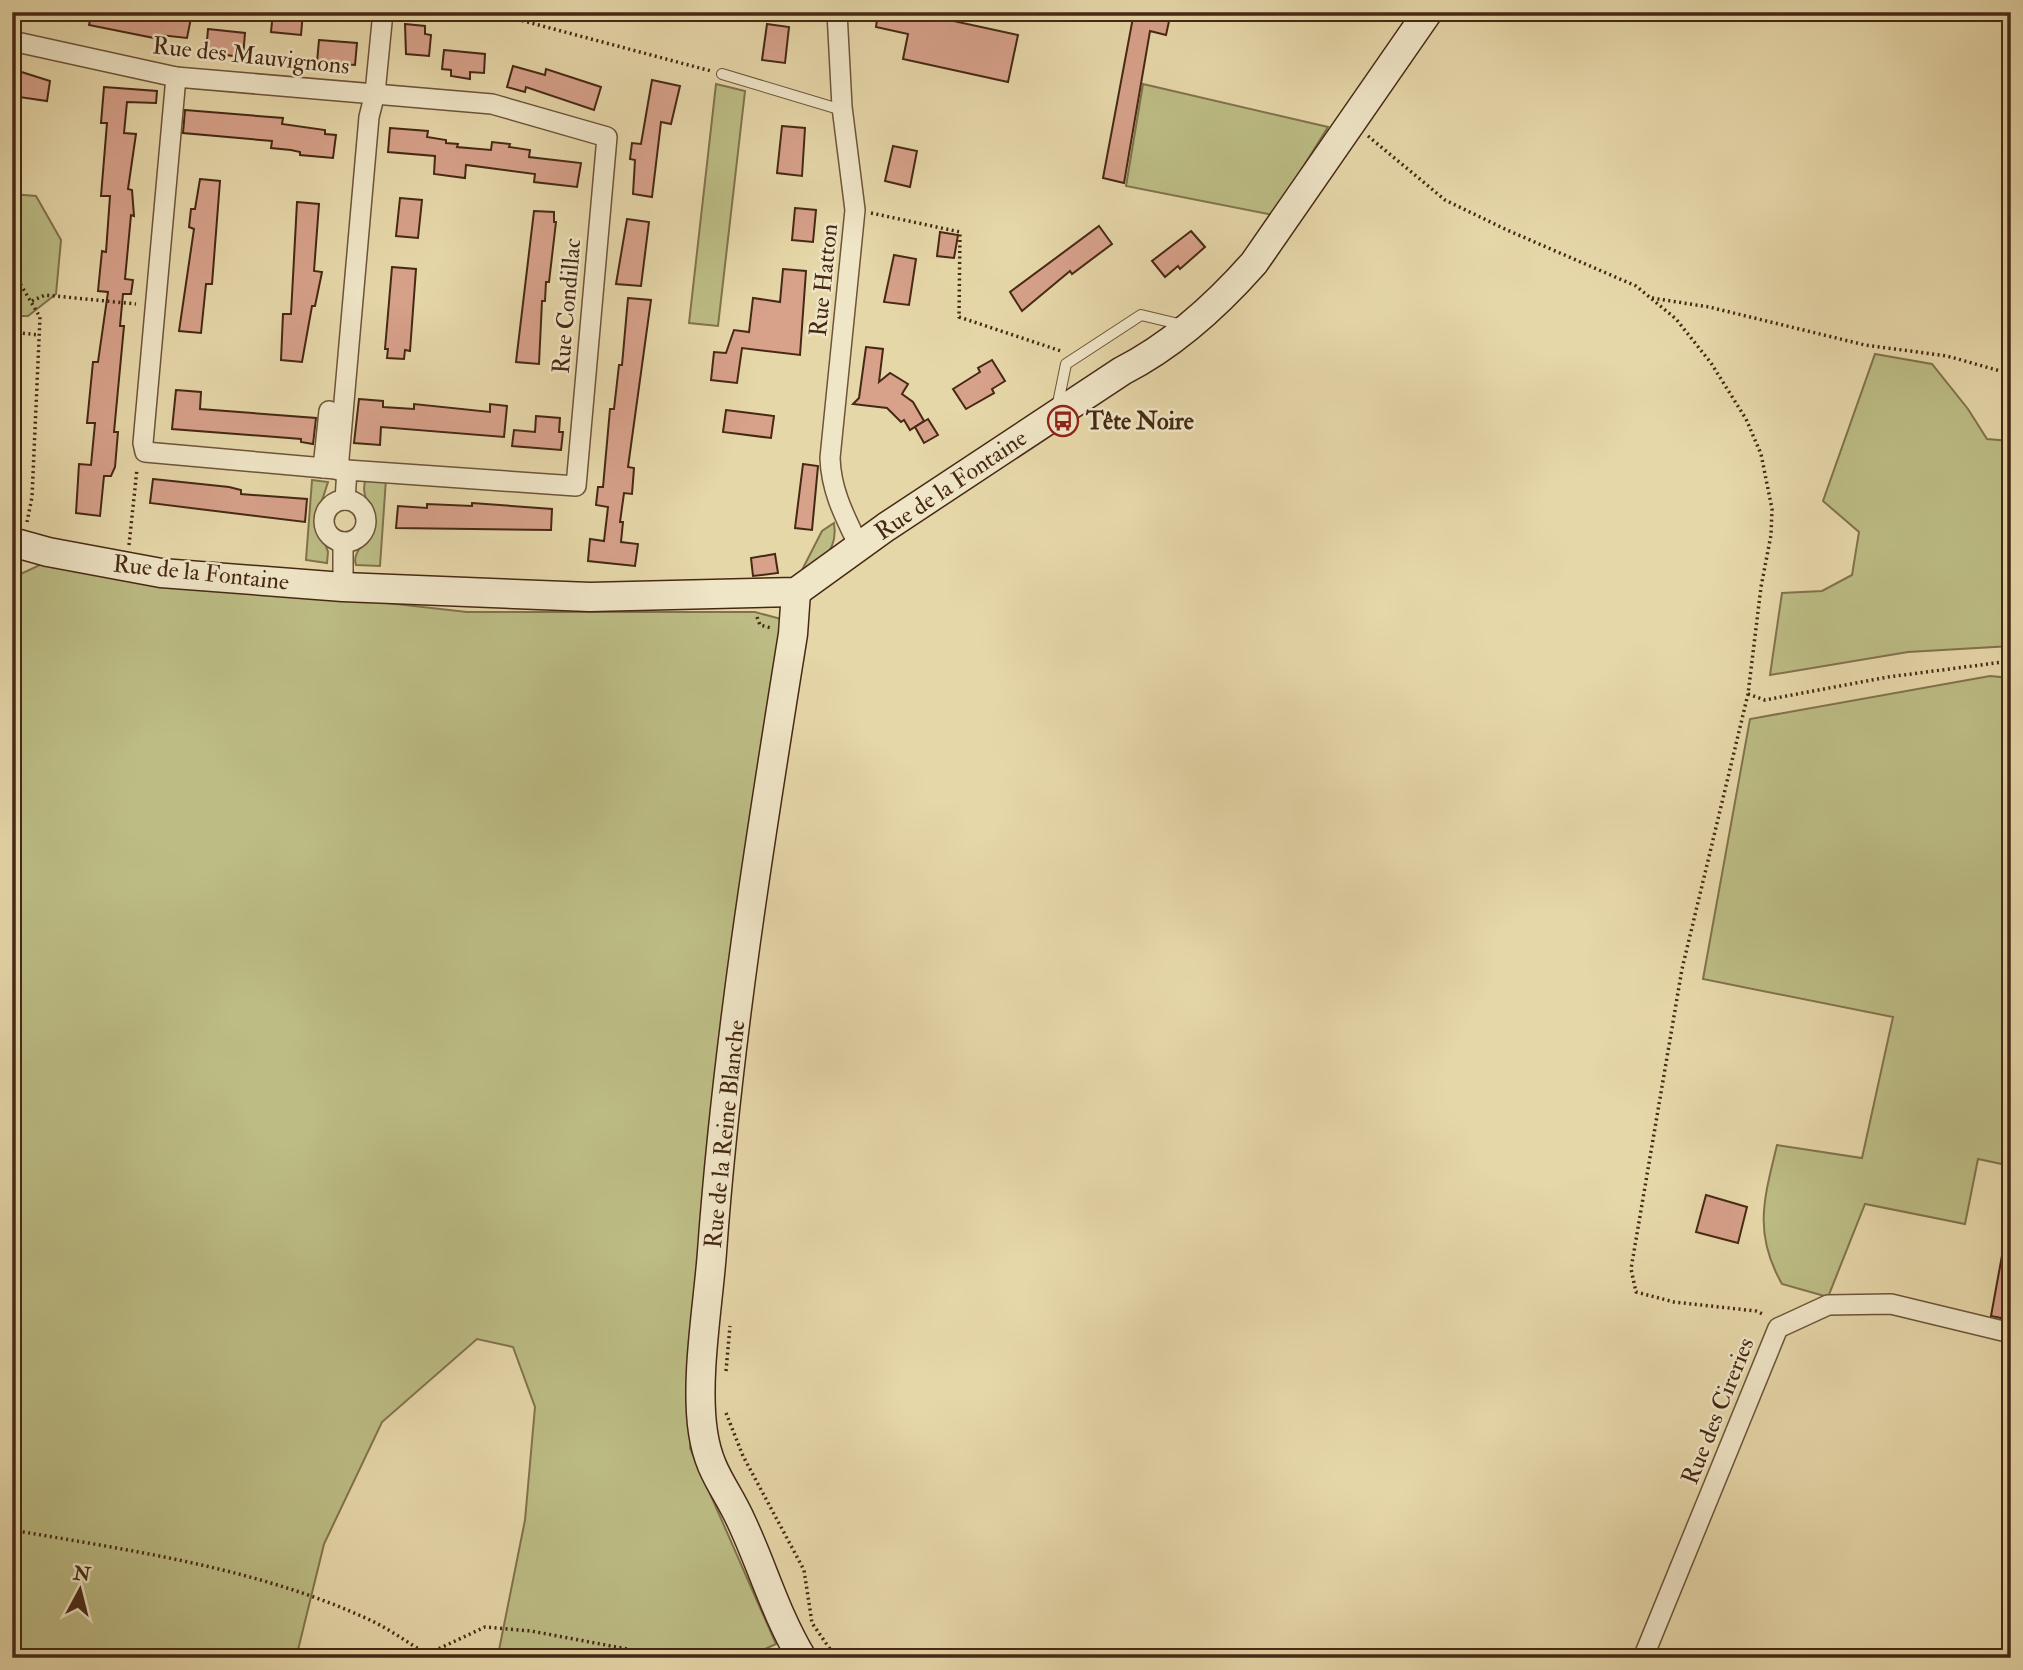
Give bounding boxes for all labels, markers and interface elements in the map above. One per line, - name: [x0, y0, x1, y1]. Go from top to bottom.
- street label: Rue des Mauvignons: [151, 30, 351, 82]
- street label: Rue Hatton: [803, 222, 845, 338]
- street label: Rue Condillac: [546, 237, 588, 375]
- bus stop icon: Tête Noire: [1046, 404, 1080, 438]
- place label: Tête Noire: [1085, 406, 1194, 437]
- street label: Rue de la Fontaine: [869, 423, 1033, 547]
- street label: Rue de la Fontaine: [111, 548, 291, 598]
- street label: Rue de la Reine Blanche: [698, 1018, 752, 1250]
- street label: Rue des Cireries: [1674, 1333, 1762, 1489]
- north arrow: [46, 1554, 116, 1624]
- text: N: [71, 1561, 93, 1587]

